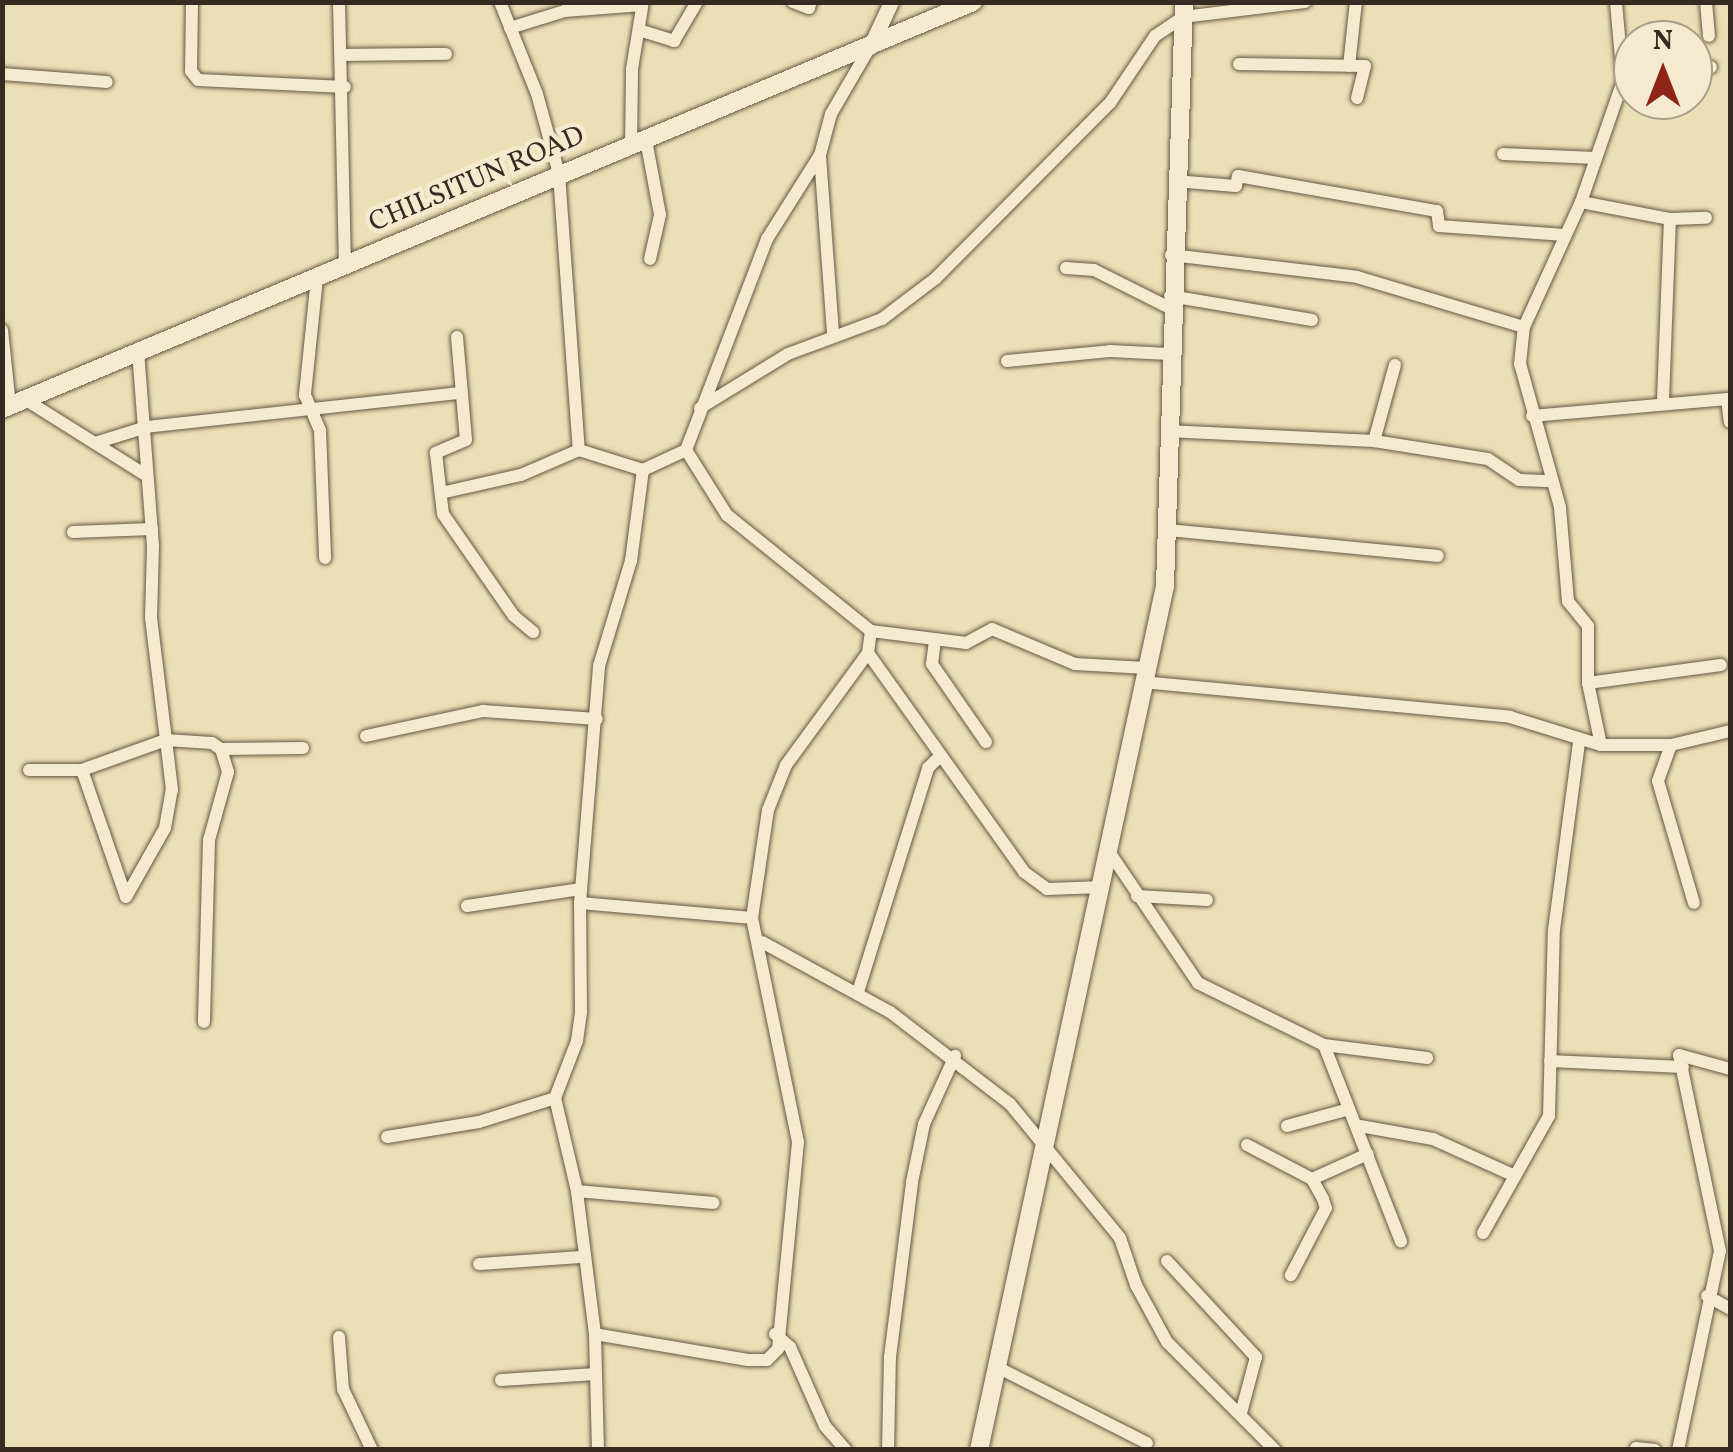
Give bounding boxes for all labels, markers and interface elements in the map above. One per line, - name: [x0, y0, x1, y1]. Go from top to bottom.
- north arrow: [1613, 20, 1713, 120]
- text: N: [1653, 22, 1673, 61]
- street label: CHILSITUN ROAD: [364, 120, 590, 240]

